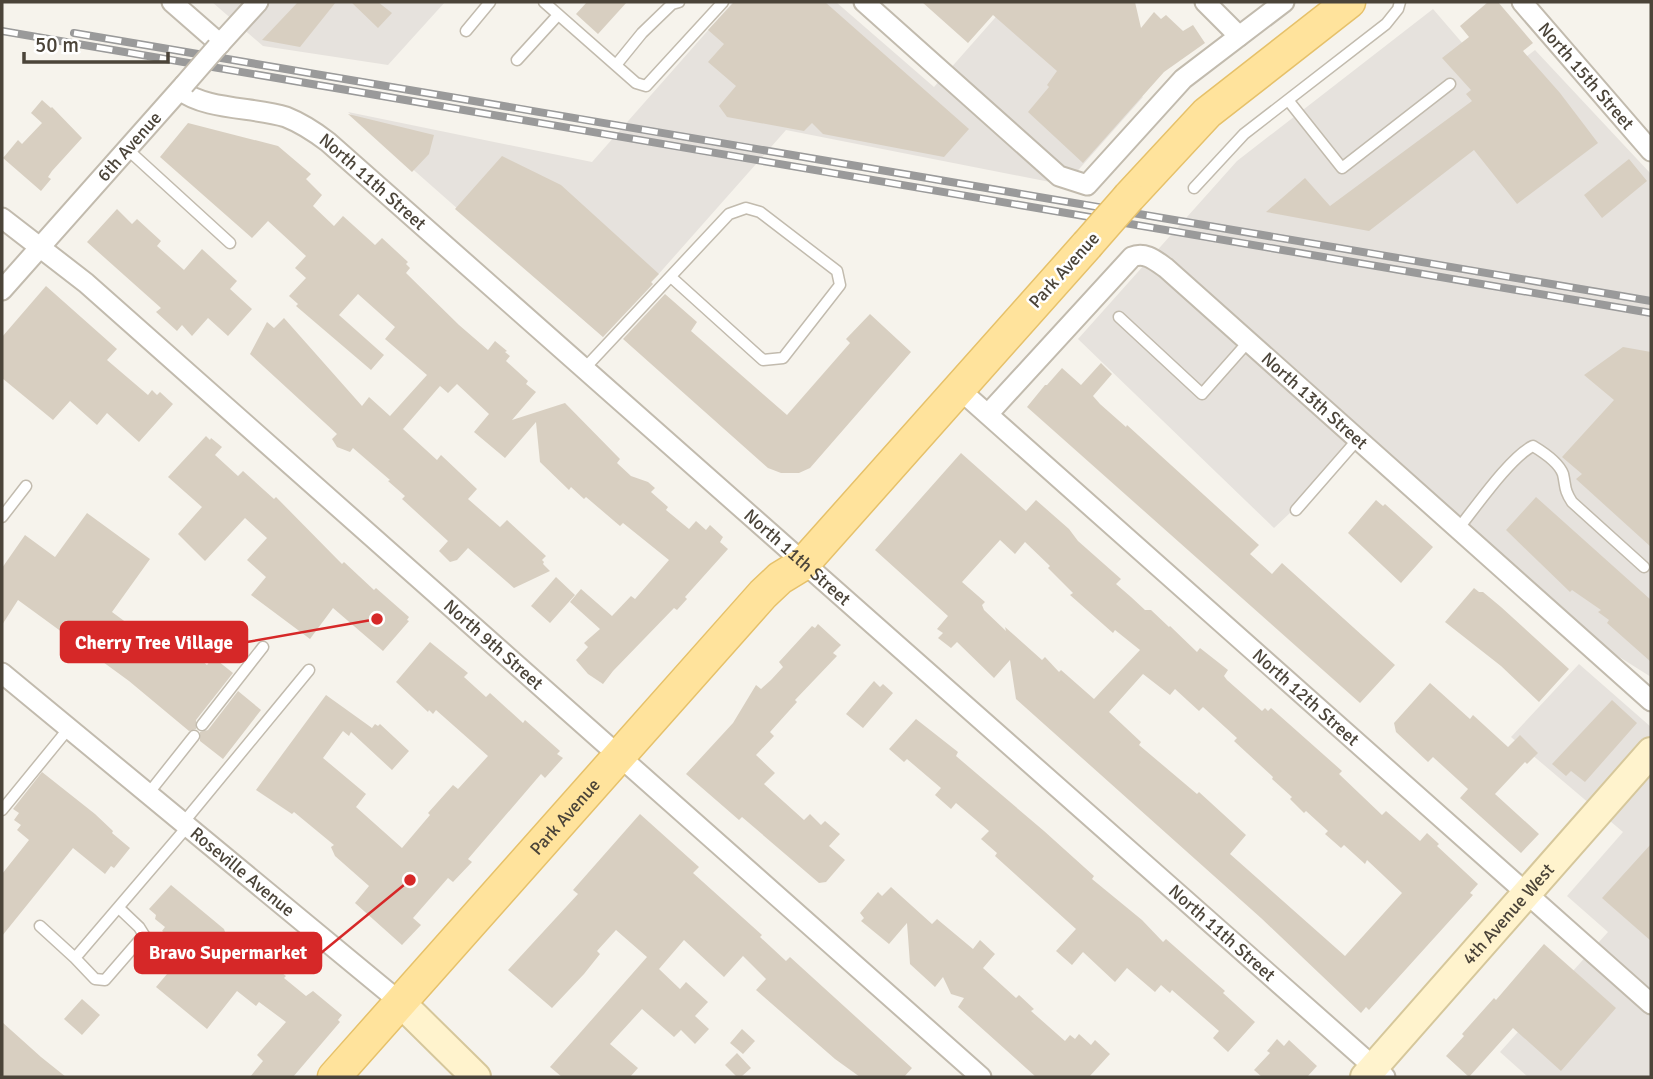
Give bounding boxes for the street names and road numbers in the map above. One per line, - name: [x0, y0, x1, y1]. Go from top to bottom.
- street label: North 15th Street: [1534, 18, 1639, 134]
- street label: 6th Avenue: [93, 107, 166, 186]
- street label: North 11th Street: [315, 128, 431, 235]
- street label: Park Avenue: [1024, 227, 1104, 313]
- street label: North 13th Street: [1257, 347, 1372, 454]
- street label: North 11th Street: [739, 504, 855, 610]
- street label: North 9th Street: [439, 595, 548, 694]
- street label: North 12th Street: [1248, 644, 1364, 750]
- street label: Park Avenue: [525, 774, 605, 860]
- street label: Roseville Avenue: [186, 822, 299, 921]
- street label: 4th Avenue West: [1458, 859, 1559, 969]
- street label: North 11th Street: [1164, 880, 1280, 986]

